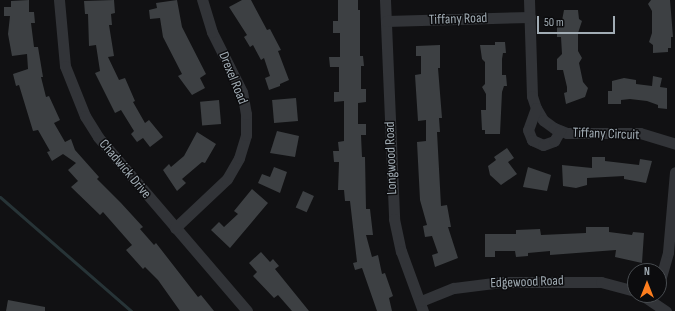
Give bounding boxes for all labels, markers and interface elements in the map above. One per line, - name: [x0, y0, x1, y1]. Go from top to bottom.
- scale bar: [539, 8, 617, 34]
- street label: Tiffany Road: [428, 10, 488, 28]
- text: 50 m: [544, 15, 564, 30]
- street label: Drexel Road: [215, 49, 251, 107]
- street label: Longwood Road: [381, 121, 401, 195]
- street label: Tiffany Circuit: [572, 124, 640, 144]
- street label: Chadwick Drive: [95, 136, 155, 202]
- north arrow: [627, 263, 667, 303]
- text: N: [644, 265, 650, 278]
- street label: Edgewood Road: [490, 272, 564, 292]

